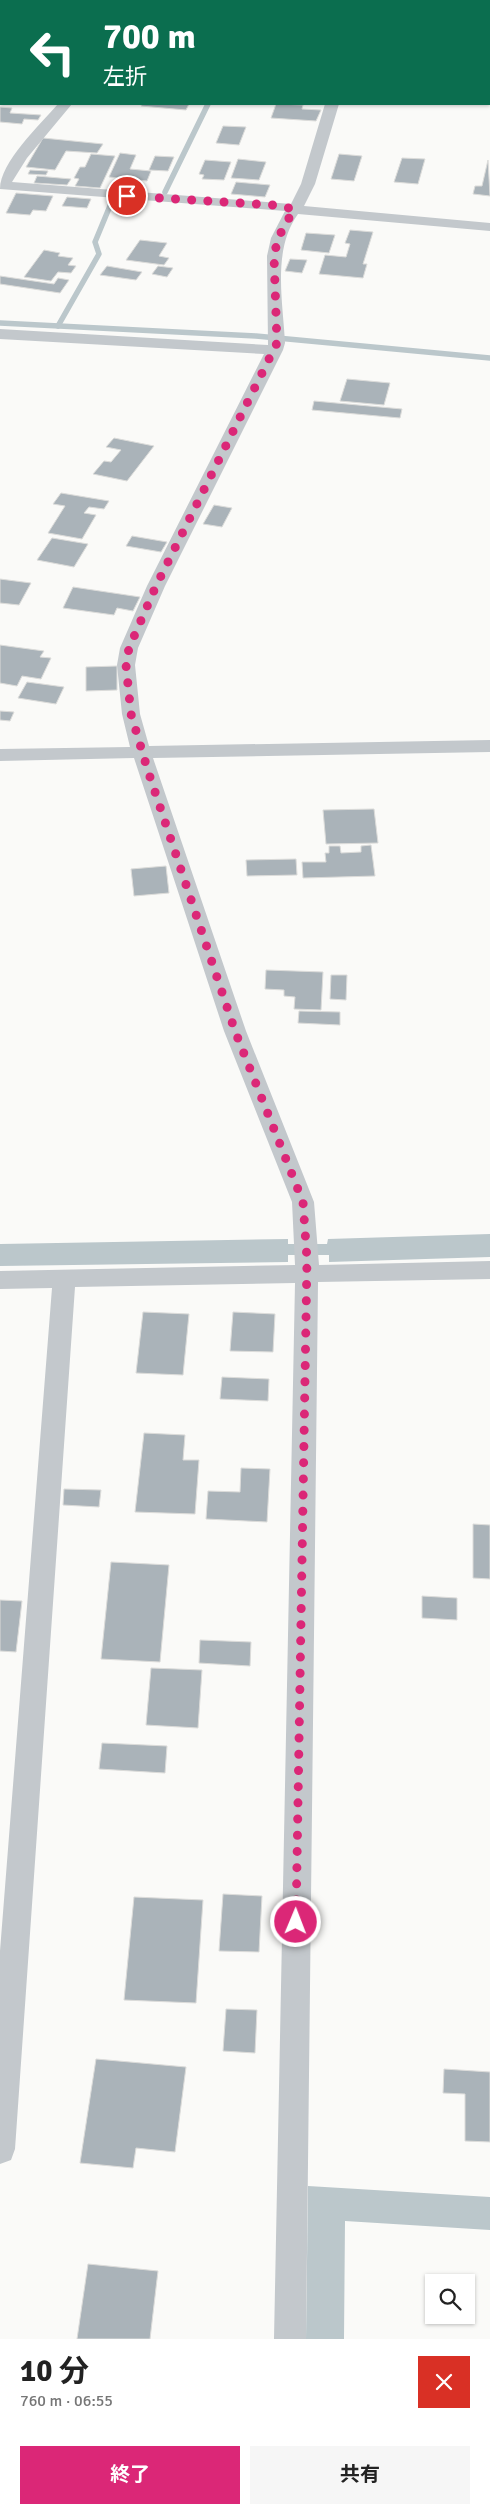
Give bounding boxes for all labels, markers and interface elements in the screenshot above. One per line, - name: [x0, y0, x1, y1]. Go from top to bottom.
- text: 700 m: [103, 15, 196, 58]
- icon: left: [20, 20, 85, 85]
- text: 左折: [103, 63, 147, 90]
- pin: [106, 175, 148, 217]
- icon: arrive: [113, 182, 141, 210]
- position arrow: [269, 1895, 321, 1947]
- map controls: [425, 2274, 475, 2324]
- button: search: [425, 2274, 475, 2324]
- text: 10 分: [20, 2353, 89, 2390]
- button: close: [418, 2356, 470, 2408]
- text: 760 m · 06:55: [20, 2391, 113, 2411]
- button: 終了: [20, 2446, 240, 2504]
- button: 共有: [250, 2446, 470, 2504]

